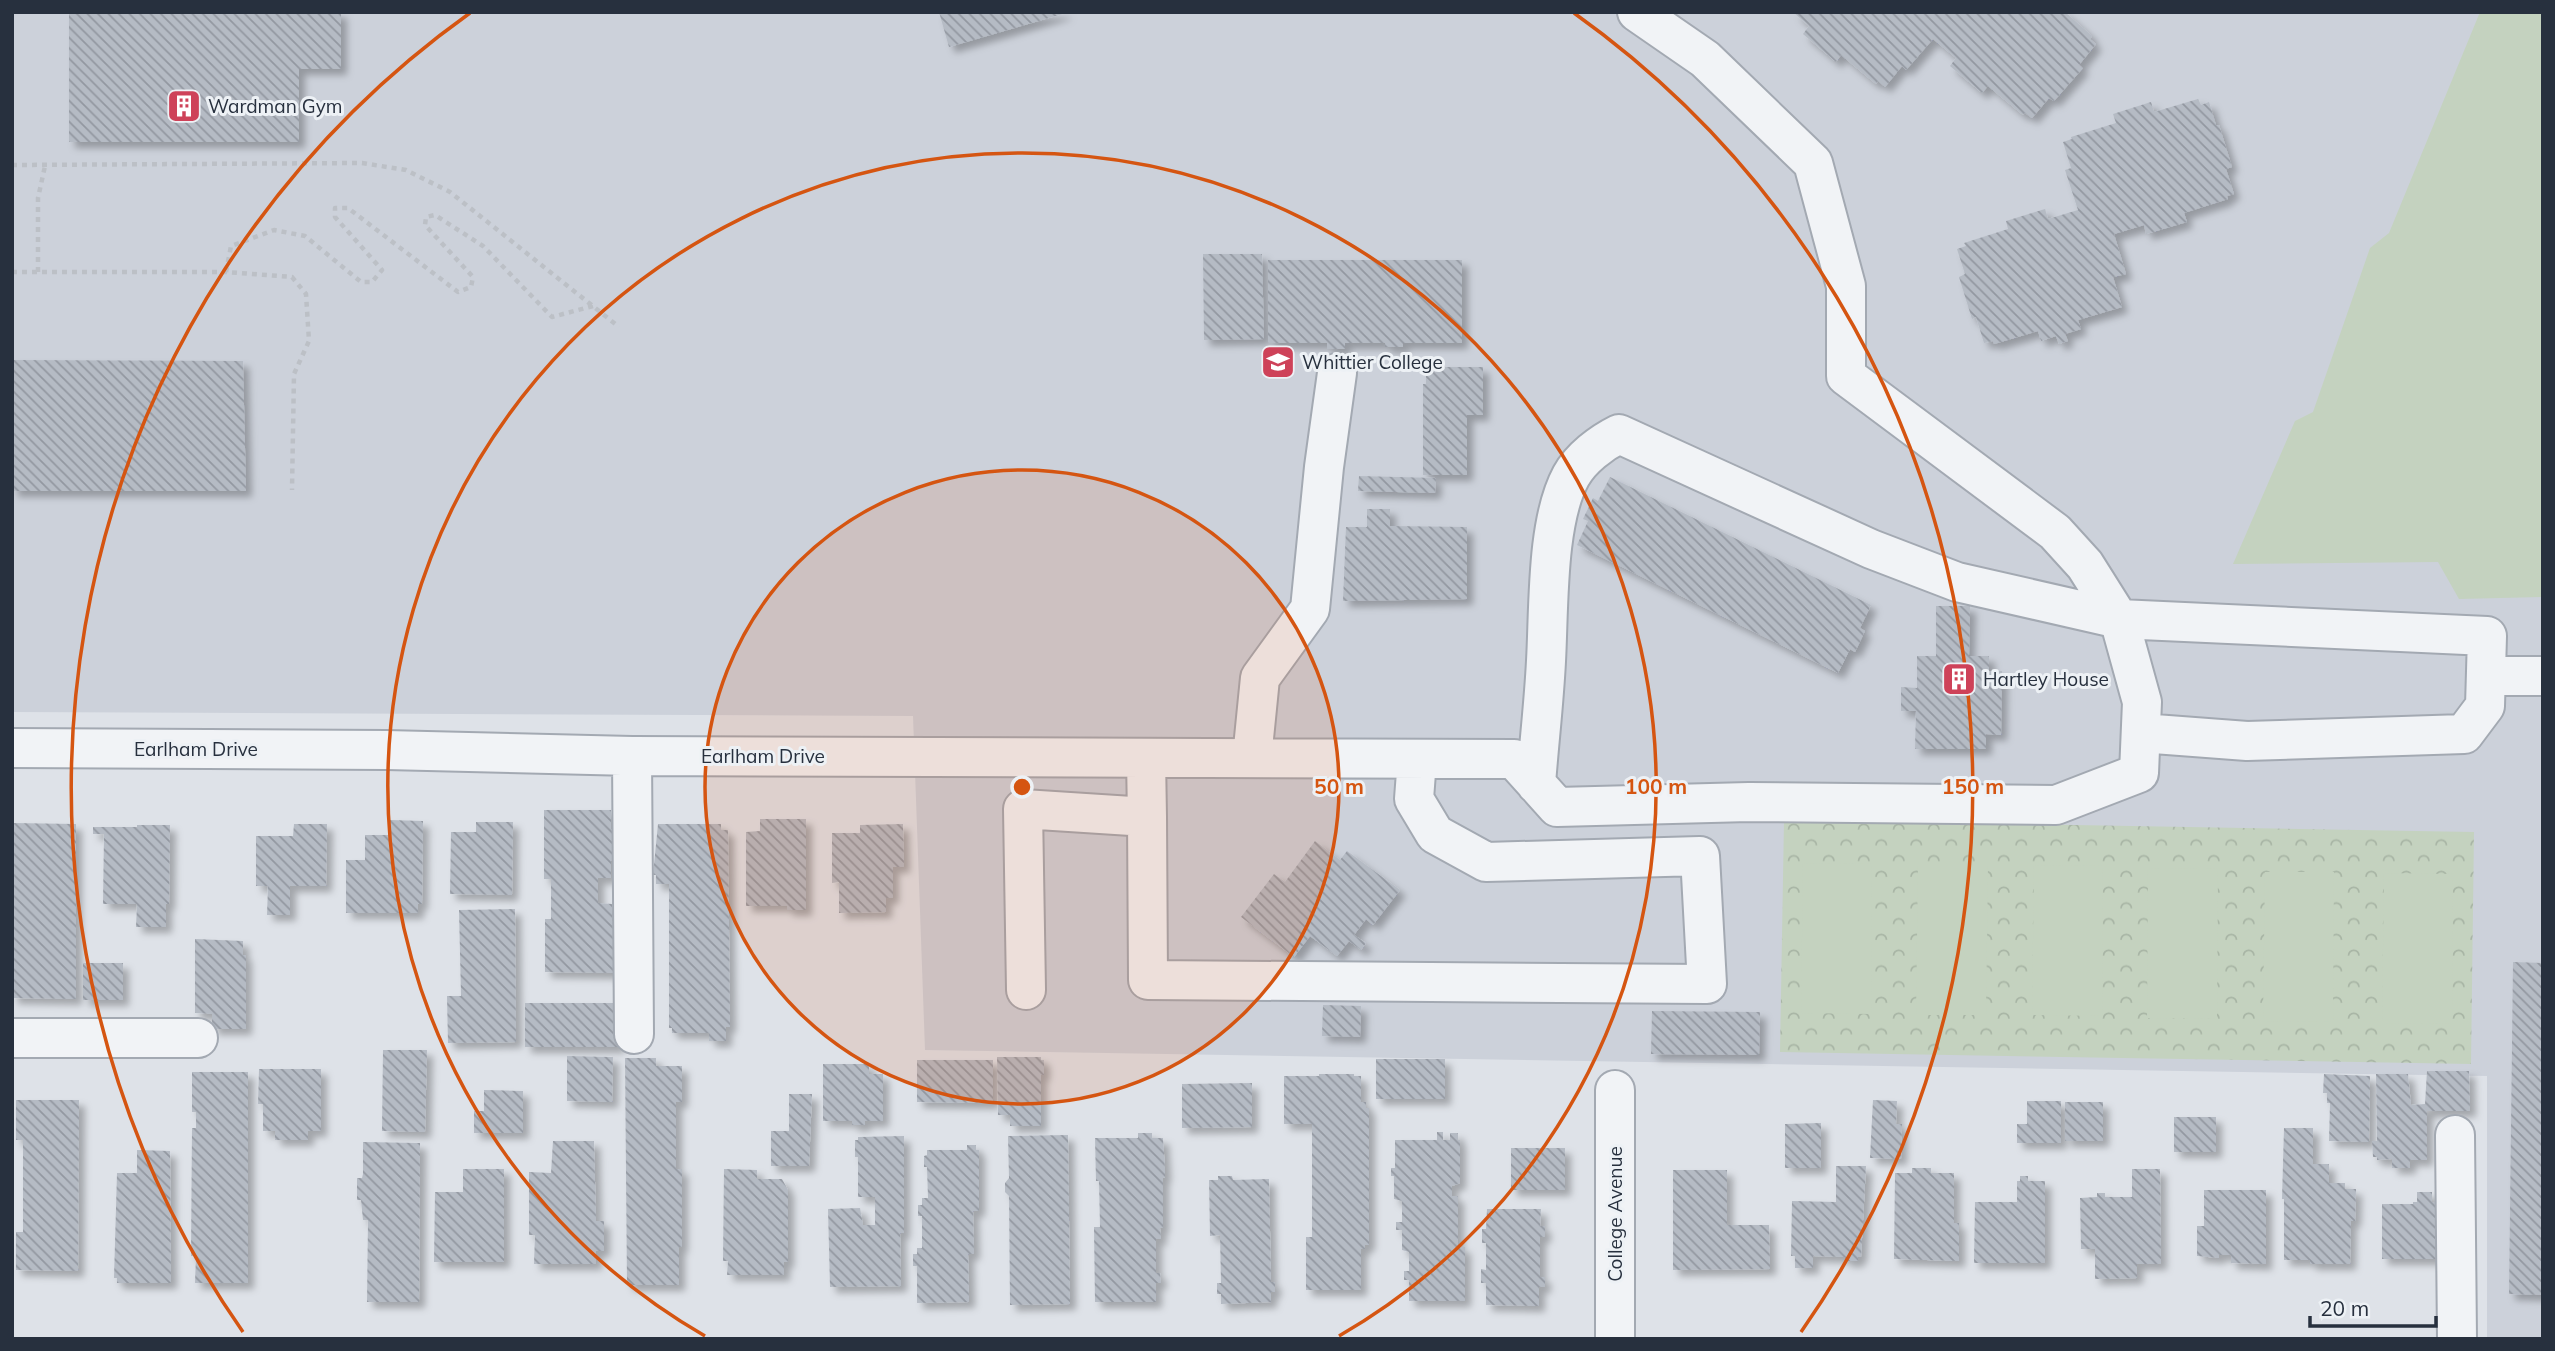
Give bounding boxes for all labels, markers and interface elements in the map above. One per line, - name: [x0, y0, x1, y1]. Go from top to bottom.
- building icon: Wardman Gym: [165, 87, 203, 125]
- place label: Wardman Gym: [208, 94, 342, 118]
- school or university icon: Whittier College: [1259, 343, 1297, 381]
- place label: Whittier College: [1302, 350, 1443, 374]
- building icon: Hartley House: [1940, 660, 1978, 698]
- place label: Hartley House: [1983, 667, 2109, 691]
- street label: Earlham Drive: [134, 737, 258, 761]
- street label: Earlham Drive: [701, 744, 825, 768]
- text: 50 m: [1314, 773, 1364, 799]
- text: 100 m: [1625, 773, 1687, 799]
- text: 150 m: [1942, 773, 2004, 799]
- centre of rings: [1010, 775, 1034, 799]
- street label: College Avenue: [1603, 1146, 1627, 1282]
- scale bar: [2310, 1284, 2436, 1328]
- text: 20 m: [2320, 1295, 2369, 1321]

